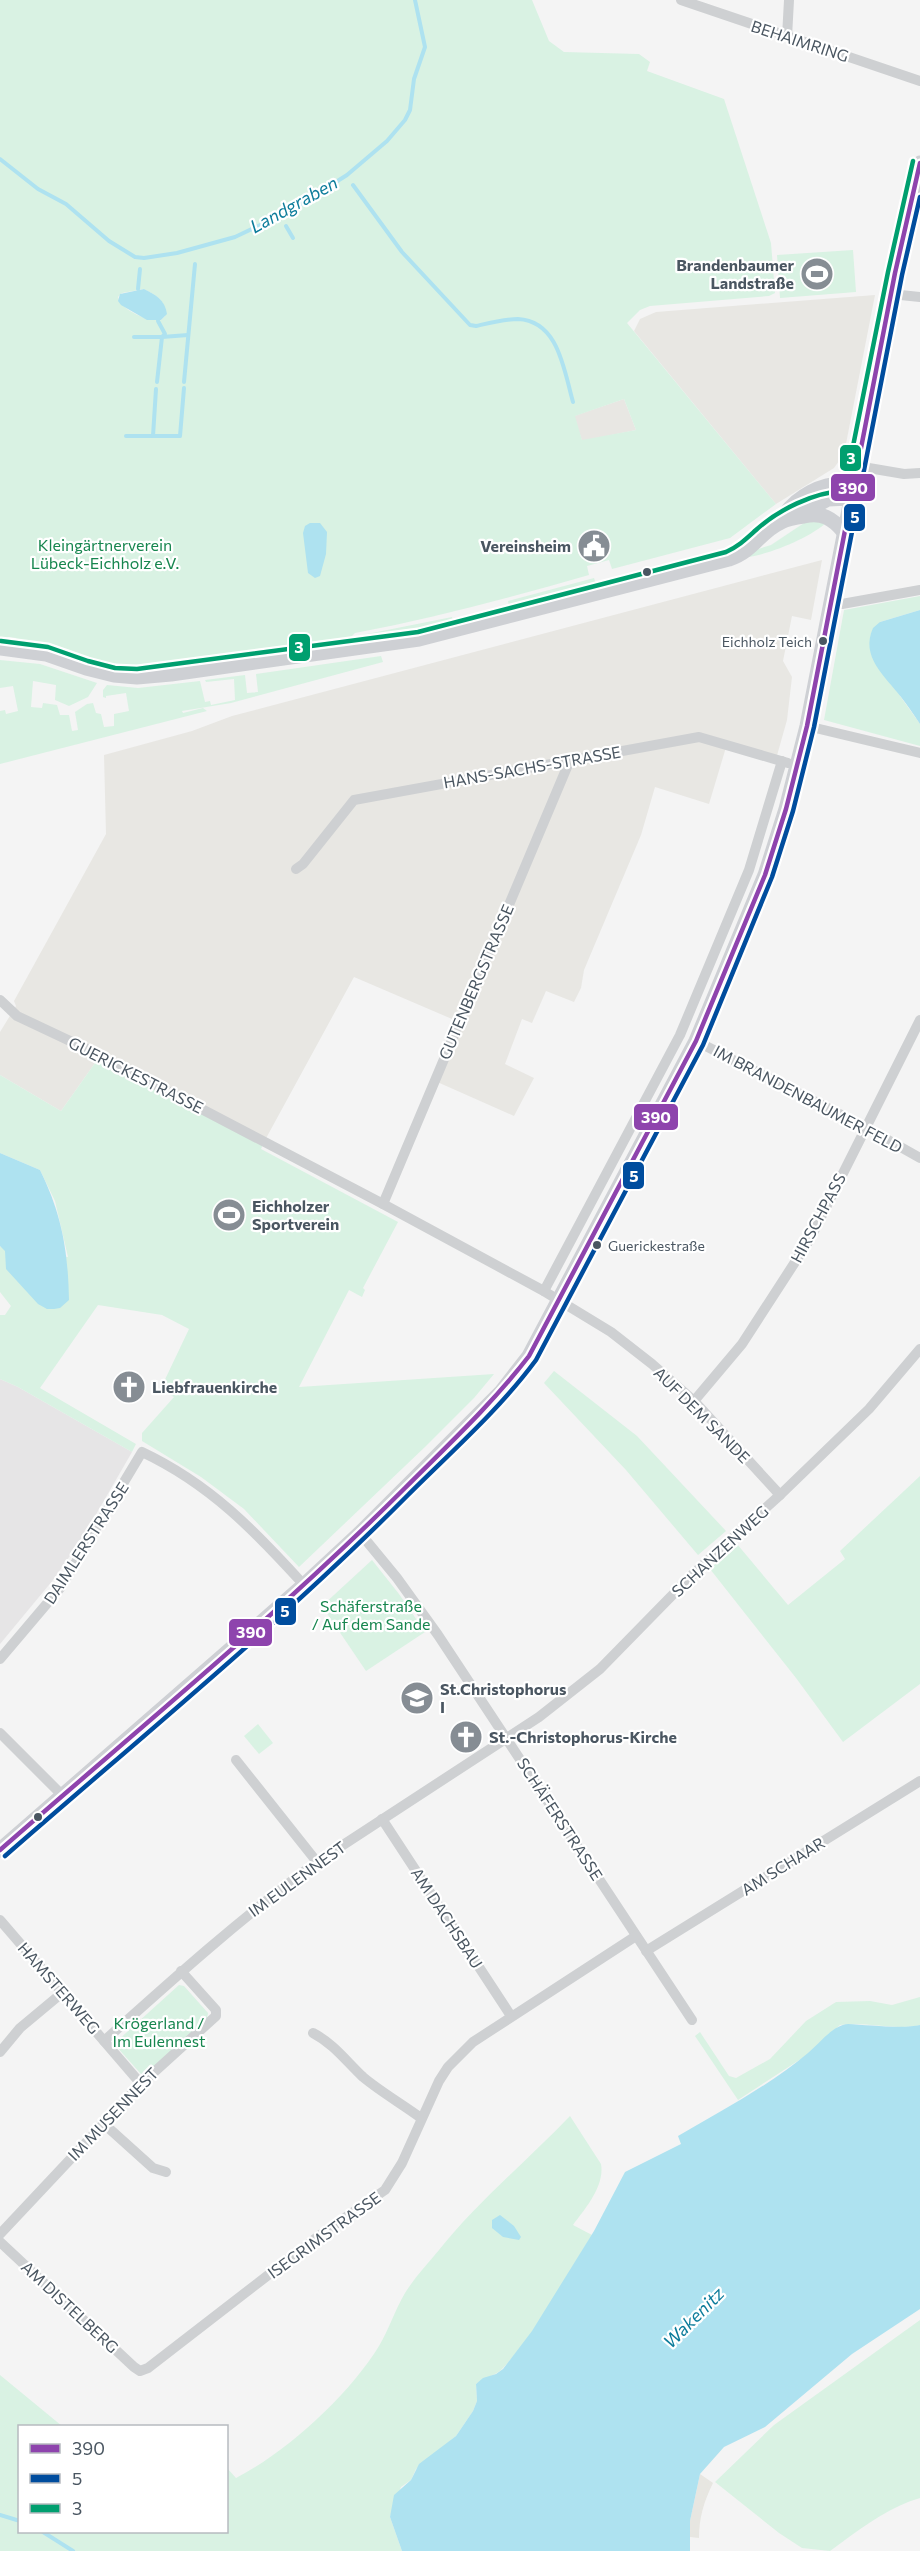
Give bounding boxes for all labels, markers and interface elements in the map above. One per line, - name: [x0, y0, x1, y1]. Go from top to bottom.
- street label: BEHAIMRING: [749, 16, 851, 65]
- water label: Landgraben: [246, 171, 341, 237]
- place label: Brandenbaumer Landstraße: [676, 255, 794, 292]
- sports icon: Brandenbaumer Landstraße: [799, 256, 835, 292]
- line badge: 3: [839, 444, 862, 472]
- text: 3: [846, 448, 856, 467]
- line badge: 390: [830, 473, 876, 502]
- text: 390: [838, 478, 868, 497]
- line badge: 5: [843, 503, 866, 532]
- text: 5: [850, 507, 860, 526]
- public building icon: Vereinsheim: [576, 528, 612, 564]
- park label: Kleingärtnerverein Lübeck-Eichholz e.V.: [31, 535, 179, 572]
- place label: Vereinsheim: [480, 536, 571, 555]
- unlabelled marker: [641, 566, 653, 578]
- line badge: 3: [288, 633, 311, 662]
- place label: Eichholz Teich: [722, 633, 812, 650]
- marker: Eichholz Teich: [817, 635, 829, 647]
- text: 3: [294, 637, 304, 656]
- street label: HANS-SACHS-STRASSE: [442, 742, 622, 791]
- street label: GUTENBERGSTRASSE: [434, 901, 517, 1062]
- street label: GUERICKESTRASSE: [66, 1032, 207, 1117]
- street label: IM BRANDENBAUMER FELD: [711, 1041, 906, 1156]
- line badge: 390: [633, 1103, 679, 1131]
- text: 390: [641, 1107, 671, 1126]
- line badge: 5: [622, 1161, 645, 1190]
- text: 5: [629, 1166, 639, 1185]
- street label: HIRSCHPASS: [786, 1170, 849, 1266]
- place label: Eichholzer Sportverein: [252, 1196, 339, 1233]
- sports icon: Eichholzer Sportverein: [211, 1197, 247, 1233]
- place label: Guerickestraße: [608, 1237, 705, 1254]
- marker: Guerickestraße: [591, 1239, 603, 1251]
- street label: AUF DEM SANDE: [650, 1363, 754, 1467]
- church icon: Liebfrauenkirche: [111, 1369, 147, 1405]
- place label: Liebfrauenkirche: [152, 1377, 277, 1396]
- street label: DAIMLERSTRASSE: [39, 1478, 132, 1607]
- street label: SCHANZENWEG: [667, 1501, 772, 1600]
- park label: Schäferstraße / Auf dem Sande: [312, 1596, 430, 1633]
- line badge: 5: [274, 1597, 297, 1626]
- text: 5: [280, 1601, 290, 1620]
- line badge: 390: [228, 1618, 273, 1647]
- text: 390: [236, 1622, 266, 1641]
- place label: St.Christophorus I: [440, 1679, 566, 1716]
- school or university icon: St.Christophorus I: [399, 1680, 435, 1716]
- church icon: St.-Christophorus-Kirche: [448, 1719, 484, 1755]
- place label: St.-Christophorus-Kirche: [489, 1727, 677, 1746]
- street label: SCHÄFERSTRASSE: [514, 1754, 607, 1884]
- unlabelled marker: [32, 1811, 44, 1823]
- street label: AM SCHAAR: [738, 1832, 828, 1899]
- street label: IM EULENNEST: [244, 1837, 349, 1920]
- street label: AM DACHSBAU: [408, 1864, 487, 1972]
- street label: HAMSTERWEG: [14, 1938, 104, 2037]
- park label: Krögerland / Im Eulennest: [112, 2013, 206, 2050]
- street label: IM MUSENNEST: [64, 2063, 162, 2164]
- street label: ISEGRIMSTRASSE: [263, 2187, 384, 2282]
- street label: AM DISTELBERG: [18, 2257, 123, 2356]
- water label: Wakenitz: [658, 2282, 728, 2352]
- legend: [18, 2425, 228, 2533]
- text: 390: [72, 2437, 105, 2459]
- text: 5: [72, 2467, 82, 2489]
- text: 3: [72, 2497, 82, 2519]

